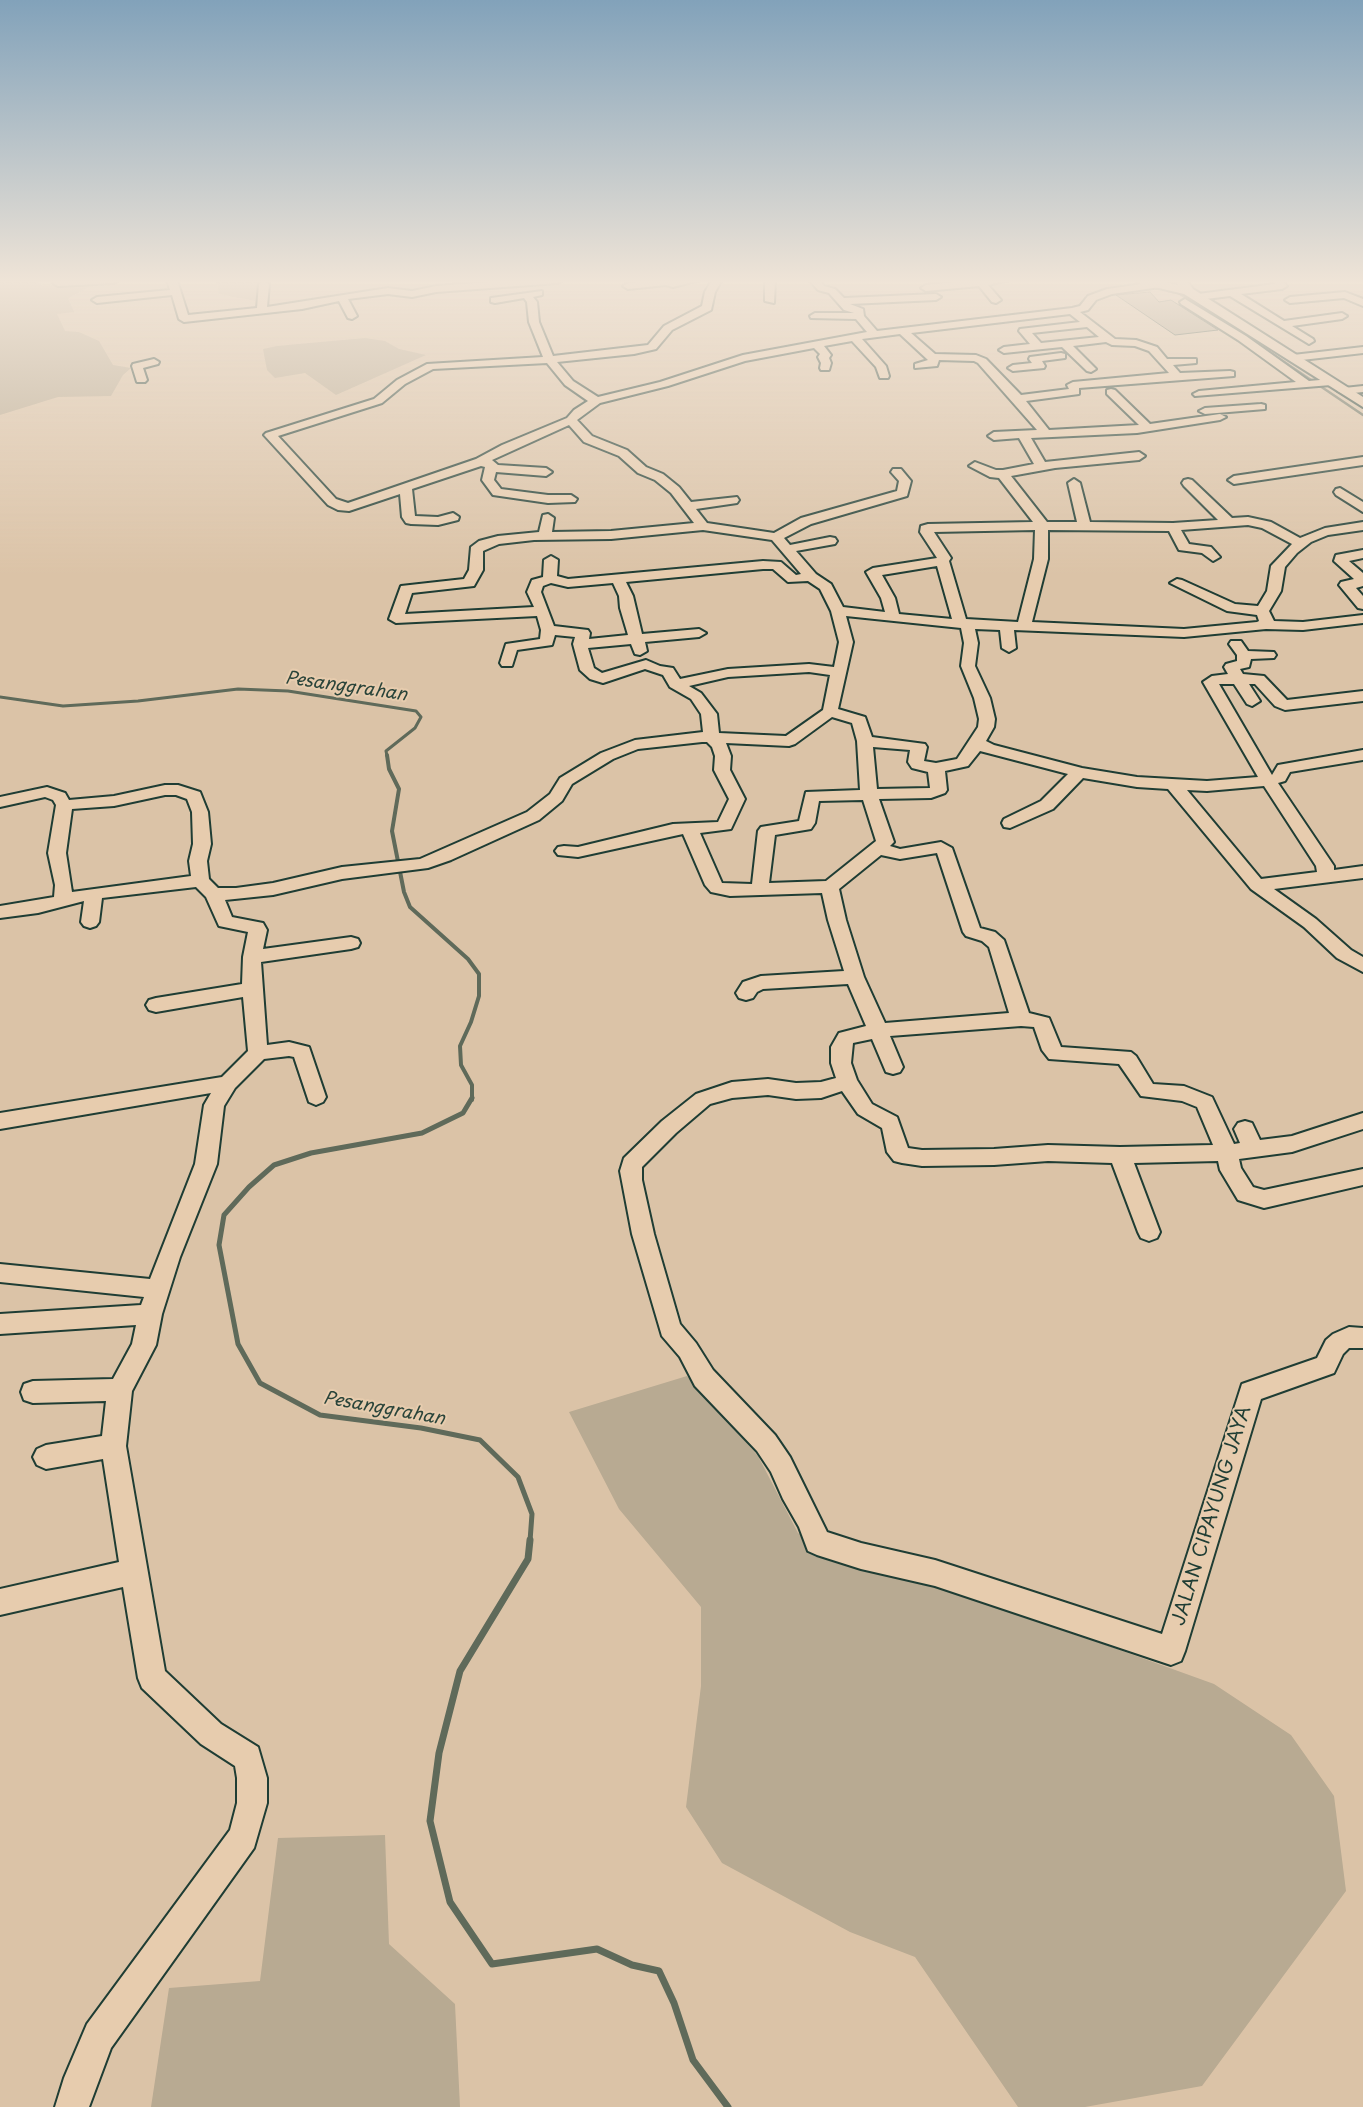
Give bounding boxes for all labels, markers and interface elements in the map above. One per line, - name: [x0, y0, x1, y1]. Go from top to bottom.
- water label: Pesanggrahan: [284, 668, 408, 706]
- water label: Pesanggrahan: [322, 1388, 446, 1430]
- street label: JALAN CIPAYUNG JAYA: [1168, 1404, 1256, 1628]

